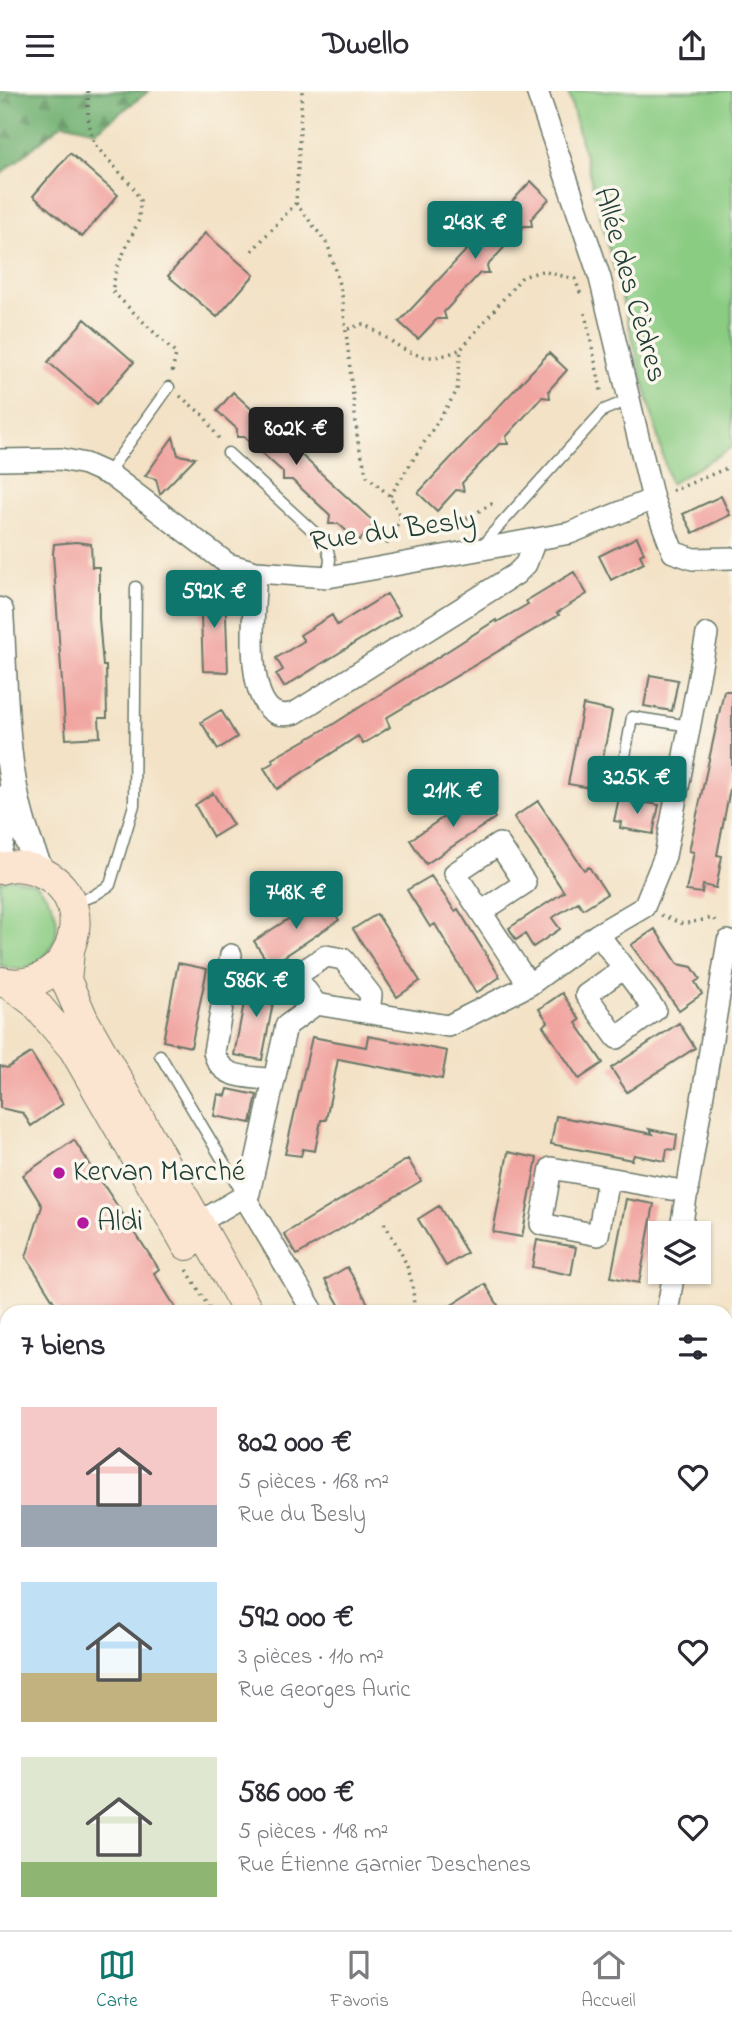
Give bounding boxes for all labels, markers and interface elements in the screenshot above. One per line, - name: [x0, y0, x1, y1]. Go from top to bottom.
- text: Dwello: [323, 22, 409, 69]
- icon: menu: [21, 27, 59, 65]
- icon: share: [673, 27, 711, 65]
- street label: Allée des Cèdres: [580, 182, 678, 388]
- pin: 243K €: [418, 201, 532, 261]
- text: 243K €: [443, 207, 507, 240]
- pin: 802K €: [239, 407, 353, 467]
- text: 802K €: [265, 413, 327, 446]
- street label: Rue du Besly: [307, 499, 479, 565]
- pin: 592K €: [157, 571, 271, 630]
- text: 592K €: [182, 576, 246, 609]
- pin: 325K €: [580, 757, 694, 816]
- text: 325K €: [603, 762, 671, 795]
- pin: 211K €: [396, 769, 510, 829]
- text: 211K €: [424, 775, 483, 808]
- pin: 748K €: [239, 871, 353, 931]
- text: 748K €: [266, 877, 326, 910]
- pin: 586K €: [199, 960, 313, 1019]
- text: 586K €: [224, 965, 288, 998]
- place label: Kervan Marché: [73, 1151, 246, 1195]
- marker: Kervan Marché: [51, 1165, 67, 1181]
- place label: Aldi: [97, 1201, 143, 1245]
- marker: Aldi: [75, 1215, 91, 1231]
- map controls: [648, 1221, 711, 1284]
- button: layers: [648, 1221, 711, 1284]
- text: 7 biens: [21, 1325, 106, 1369]
- icon: filters: [674, 1328, 712, 1366]
- text: 802 000 €: [238, 1422, 352, 1466]
- icon: home: [77, 1435, 161, 1519]
- icon: heart: [674, 1458, 712, 1496]
- text: 5 pièces · 168 m²: [238, 1466, 389, 1499]
- text: Rue du Besly: [238, 1499, 366, 1532]
- text: 592 000 €: [238, 1597, 354, 1641]
- icon: home: [77, 1610, 161, 1694]
- icon: heart: [674, 1633, 712, 1671]
- text: 3 pièces · 110 m²: [238, 1641, 384, 1674]
- text: Rue Georges Auric: [238, 1674, 411, 1707]
- text: 586 000 €: [238, 1772, 354, 1816]
- icon: home: [77, 1785, 161, 1869]
- icon: heart: [674, 1808, 712, 1846]
- text: 5 pièces · 148 m²: [238, 1816, 388, 1849]
- text: Rue Étienne Garnier Deschenes: [238, 1849, 531, 1882]
- tab: Carte: [96, 1946, 138, 2015]
- tab: Favoris: [330, 1946, 389, 2015]
- tab: Accueil: [581, 1946, 636, 2015]

